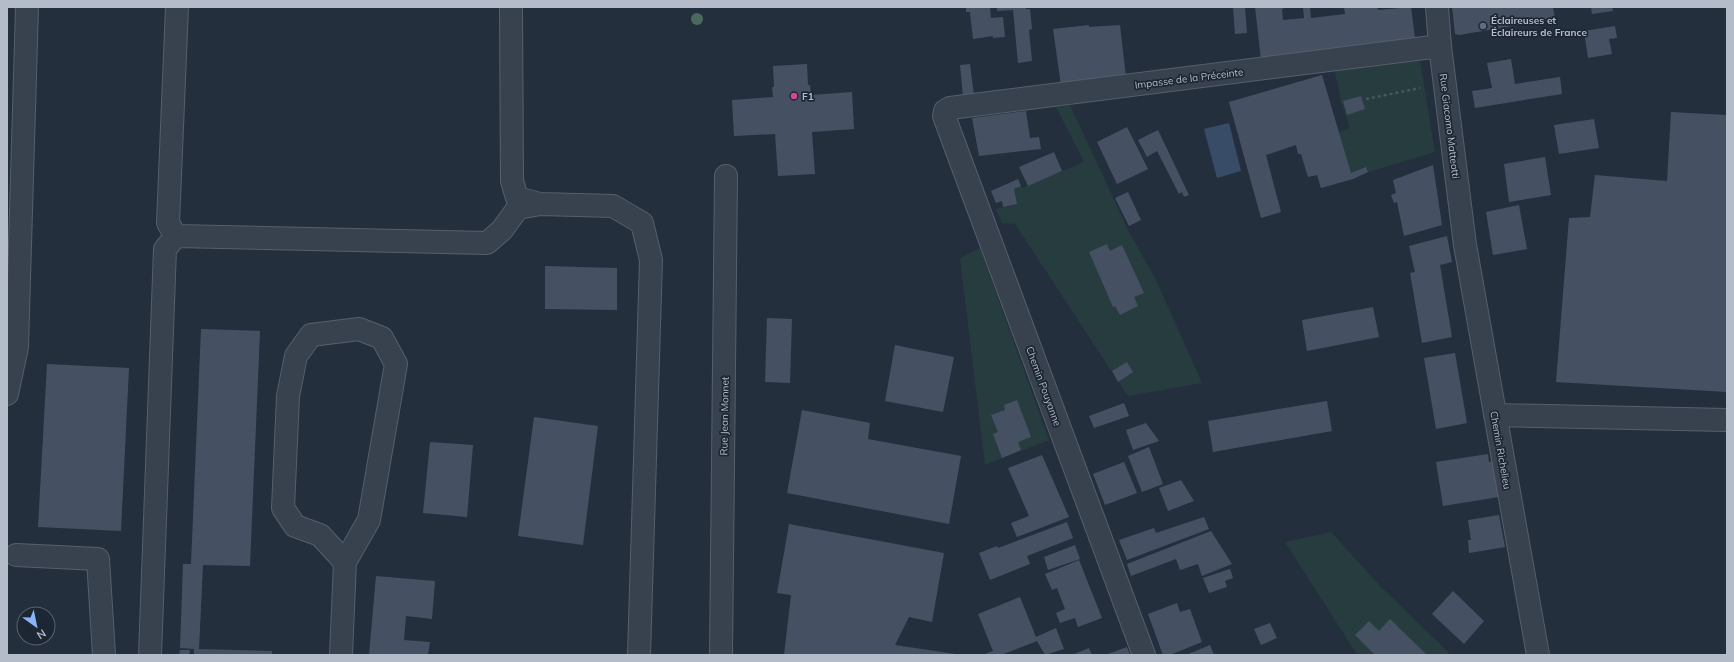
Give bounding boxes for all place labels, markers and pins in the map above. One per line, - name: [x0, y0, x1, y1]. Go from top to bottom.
- place label: Éclaireuses et Éclaireurs de France: [1491, 14, 1587, 39]
- marker: Éclaireuses et Éclaireurs de France: [1478, 21, 1488, 31]
- place label: F1: [802, 90, 814, 103]
- marker: F1: [789, 91, 799, 101]

